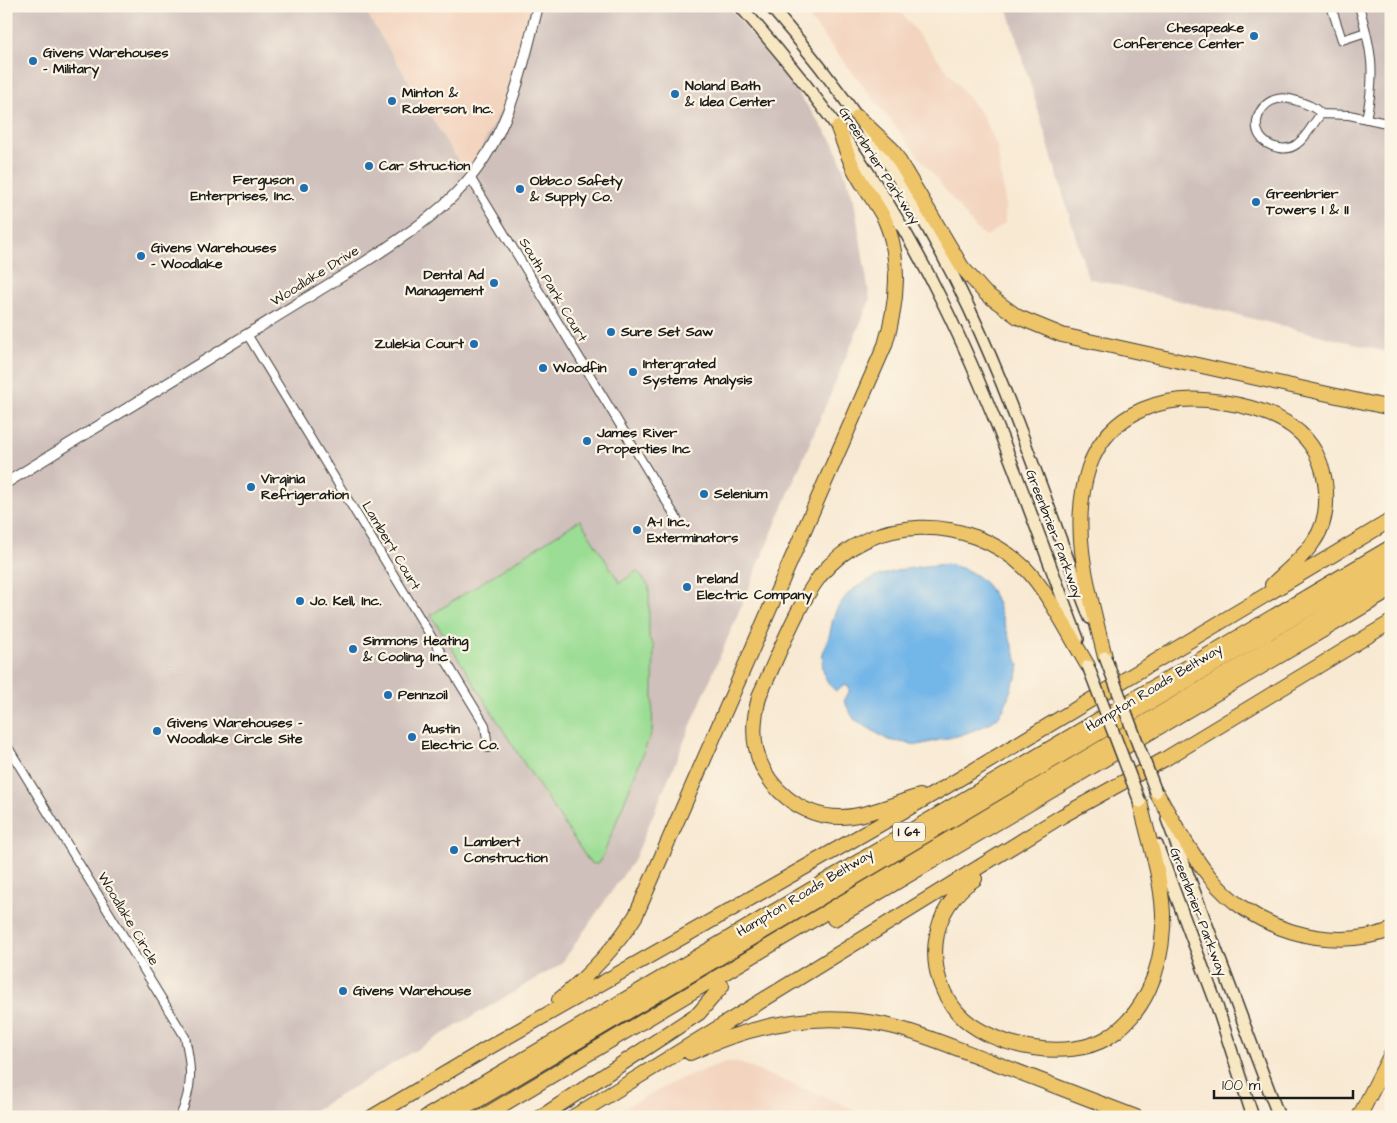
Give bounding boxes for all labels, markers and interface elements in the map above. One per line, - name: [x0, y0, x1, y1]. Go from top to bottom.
- place label: Chesapeake Conference Center: [1114, 18, 1244, 54]
- marker: Chesapeake Conference Center: [1248, 30, 1260, 42]
- place label: Givens Warehouses - Military: [43, 43, 168, 79]
- marker: Givens Warehouses - Military: [27, 55, 39, 67]
- place label: Noland Bath & Idea Center: [684, 76, 775, 112]
- place label: Minton & Roberson, Inc.: [402, 83, 493, 119]
- marker: Noland Bath & Idea Center: [669, 88, 681, 100]
- marker: Minton & Roberson, Inc.: [386, 95, 398, 107]
- street label: Greenbrier Parkway: [833, 103, 925, 229]
- place label: Car Struction: [379, 156, 470, 176]
- marker: Car Struction: [363, 160, 375, 172]
- place label: Ferguson Enterprises, Inc.: [190, 170, 294, 206]
- place label: Obbco Safety & Supply Co.: [529, 171, 623, 207]
- marker: Ferguson Enterprises, Inc.: [298, 182, 310, 194]
- marker: Obbco Safety & Supply Co.: [514, 183, 526, 195]
- place label: Greenbrier Towers I & II: [1265, 184, 1349, 220]
- marker: Greenbrier Towers I & II: [1250, 196, 1262, 208]
- street label: South Park Court: [514, 234, 592, 346]
- place label: Givens Warehouses - Woodlake: [151, 238, 276, 274]
- street label: Woodlake Drive: [267, 241, 363, 311]
- marker: Givens Warehouses - Woodlake: [135, 250, 147, 262]
- place label: Dental Ad Management: [405, 265, 485, 302]
- marker: Dental Ad Management: [488, 277, 500, 289]
- place label: Sure Set Saw: [620, 322, 713, 342]
- marker: Sure Set Saw: [605, 326, 617, 338]
- place label: Zulekia Court: [374, 334, 464, 354]
- marker: Zulekia Court: [468, 338, 480, 350]
- place label: Intergrated Systems Analysis: [642, 354, 753, 390]
- place label: Woodfin: [552, 358, 607, 378]
- marker: Woodfin: [537, 362, 549, 374]
- marker: Intergrated Systems Analysis: [627, 366, 639, 378]
- place label: James River Properties Inc: [596, 423, 691, 459]
- marker: James River Properties Inc: [581, 435, 593, 447]
- street label: Greenbrier Parkway: [1020, 467, 1088, 602]
- place label: Virginia Refrigeration: [260, 469, 349, 506]
- marker: Virginia Refrigeration: [245, 481, 257, 493]
- place label: Selenium: [713, 484, 769, 504]
- marker: Selenium: [698, 488, 710, 500]
- street label: Lambert Court: [357, 498, 426, 594]
- place label: A-1 Inc., Exterminators: [647, 512, 738, 548]
- marker: A-1 Inc., Exterminators: [631, 524, 643, 536]
- place label: Ireland Electric Company: [697, 569, 812, 605]
- marker: Ireland Electric Company: [681, 581, 693, 593]
- place label: Jo. Kell, Inc.: [309, 591, 381, 611]
- marker: Jo. Kell, Inc.: [294, 595, 306, 607]
- place label: Simmons Heating & Cooling, Inc: [362, 631, 469, 668]
- street label: Hampton Roads Beltway: [1082, 639, 1227, 737]
- marker: Simmons Heating & Cooling, Inc: [347, 643, 359, 655]
- place label: Pennzoil: [398, 685, 448, 705]
- marker: Pennzoil: [382, 689, 394, 701]
- place label: Givens Warehouses - Woodlake Circle Site: [166, 713, 303, 749]
- place label: Austin Electric Co.: [422, 719, 499, 755]
- marker: Givens Warehouses - Woodlake Circle Site: [151, 725, 163, 737]
- marker: Austin Electric Co.: [406, 731, 418, 743]
- road number: I 64: [893, 822, 925, 842]
- place label: Lambert Construction: [464, 832, 548, 868]
- marker: Lambert Construction: [448, 844, 460, 856]
- street label: Hampton Roads Beltway: [733, 844, 878, 942]
- street label: Greenbrier Parkway: [1164, 845, 1232, 980]
- street label: Woodlake Circle: [92, 869, 164, 970]
- place label: Givens Warehouse: [353, 981, 472, 1001]
- marker: Givens Warehouse: [337, 985, 349, 997]
- scale bar: [1214, 1068, 1353, 1100]
- text: 100 m: [1222, 1075, 1261, 1096]

